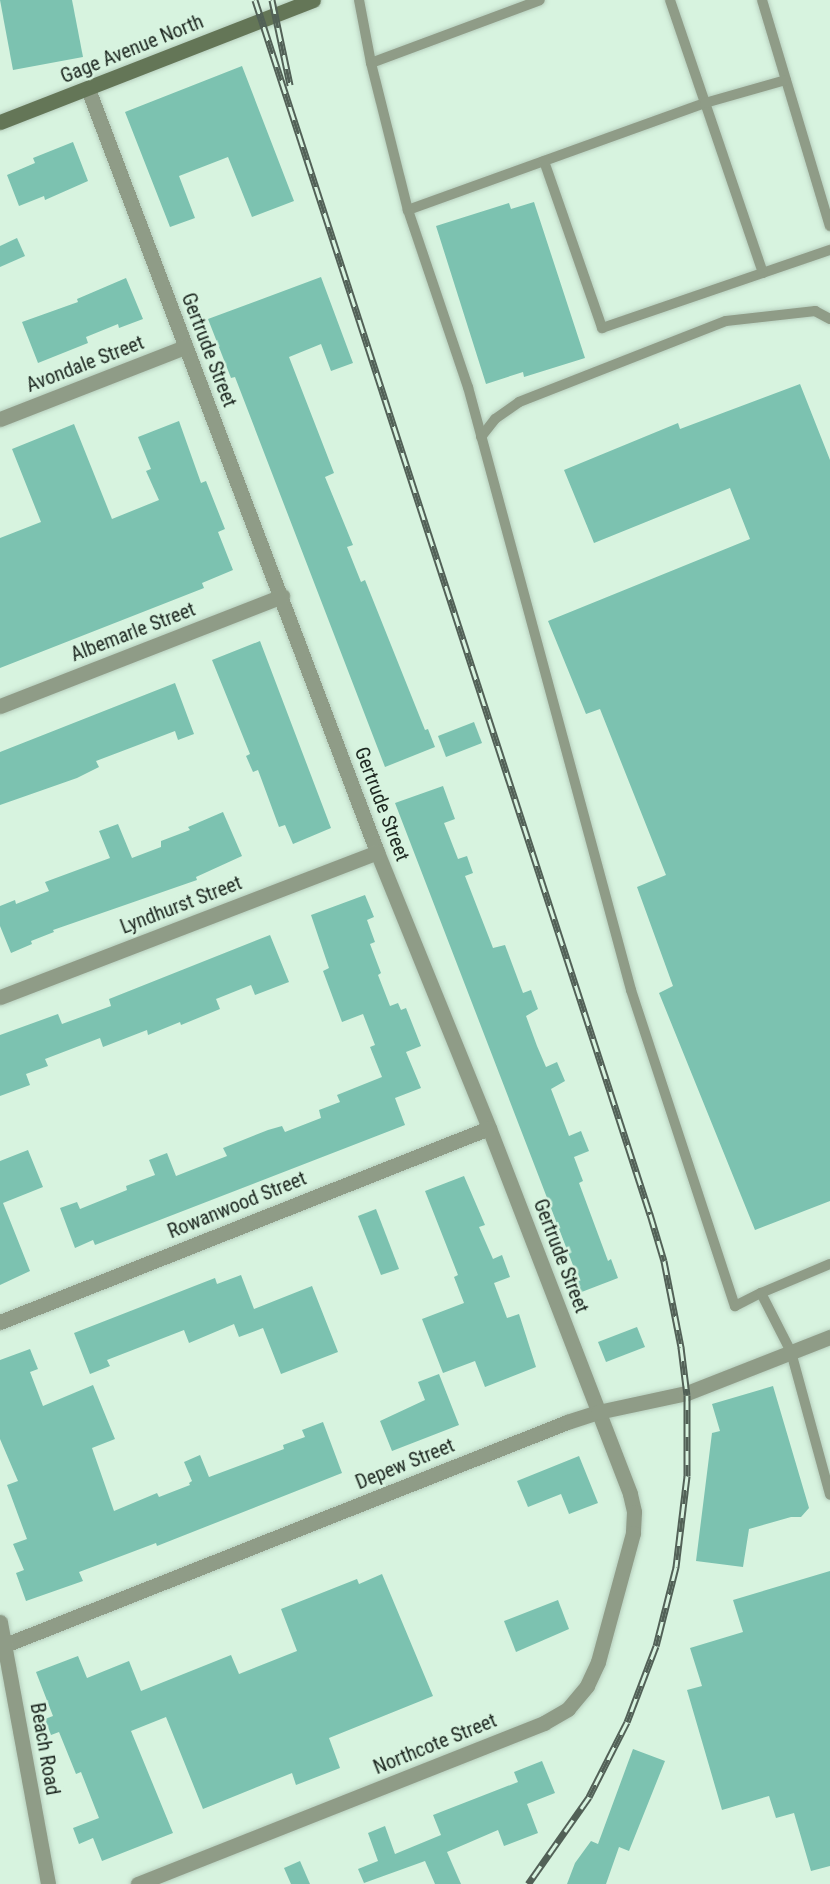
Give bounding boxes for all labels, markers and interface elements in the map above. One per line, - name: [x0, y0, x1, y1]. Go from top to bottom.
- street label: Gage Avenue North: [57, 9, 207, 89]
- street label: Gertrude Street: [176, 290, 242, 410]
- street label: Avondale Street: [23, 331, 147, 397]
- street label: Albemarle Street: [67, 597, 199, 667]
- street label: Gertrude Street: [349, 744, 415, 864]
- street label: Lyndhurst Street: [117, 871, 245, 939]
- street label: Rowanwood Street: [164, 1166, 310, 1244]
- street label: Gertrude Street: [528, 1196, 594, 1316]
- street label: Depew Street: [352, 1433, 458, 1495]
- street label: Beach Road: [25, 1701, 65, 1797]
- street label: Northcote Street: [370, 1708, 500, 1780]

